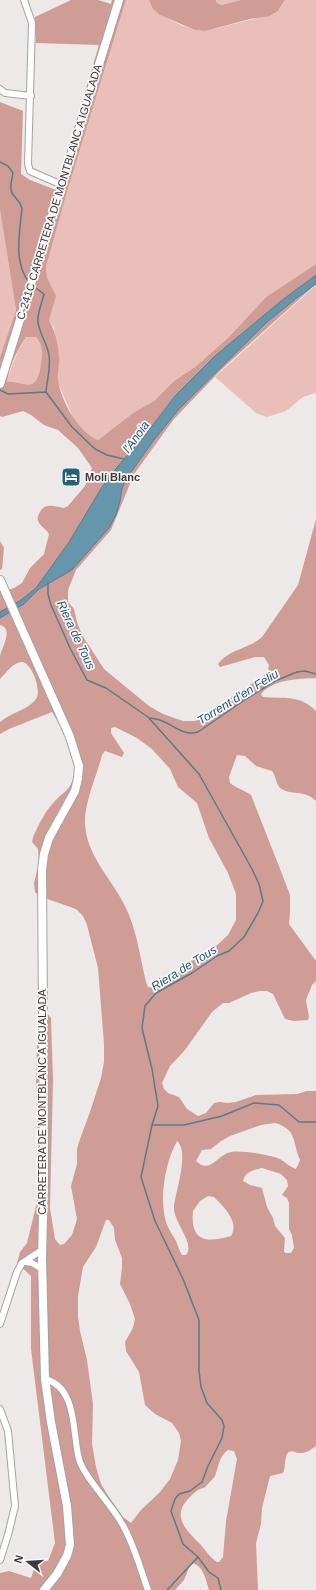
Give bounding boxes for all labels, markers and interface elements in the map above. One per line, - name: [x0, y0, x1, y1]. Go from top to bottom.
- street label: C-241C CARRETERA DE MONTBLANC A IGUALADA: [14, 62, 104, 321]
- water label: l'Anoia: [120, 418, 152, 456]
- hotel icon: Molí Blanc: [60, 466, 82, 488]
- place label: Molí Blanc: [85, 471, 140, 483]
- water label: Riera de Tous: [54, 598, 98, 672]
- water label: Torrent d'en Feliu: [195, 666, 281, 727]
- water label: Riera de Tous: [149, 942, 219, 994]
- street label: CARRETERA DE MONTBLANC A IGUALADA: [36, 989, 48, 1215]
- north arrow: [8, 1542, 48, 1582]
- text: N: [12, 1553, 25, 1565]

